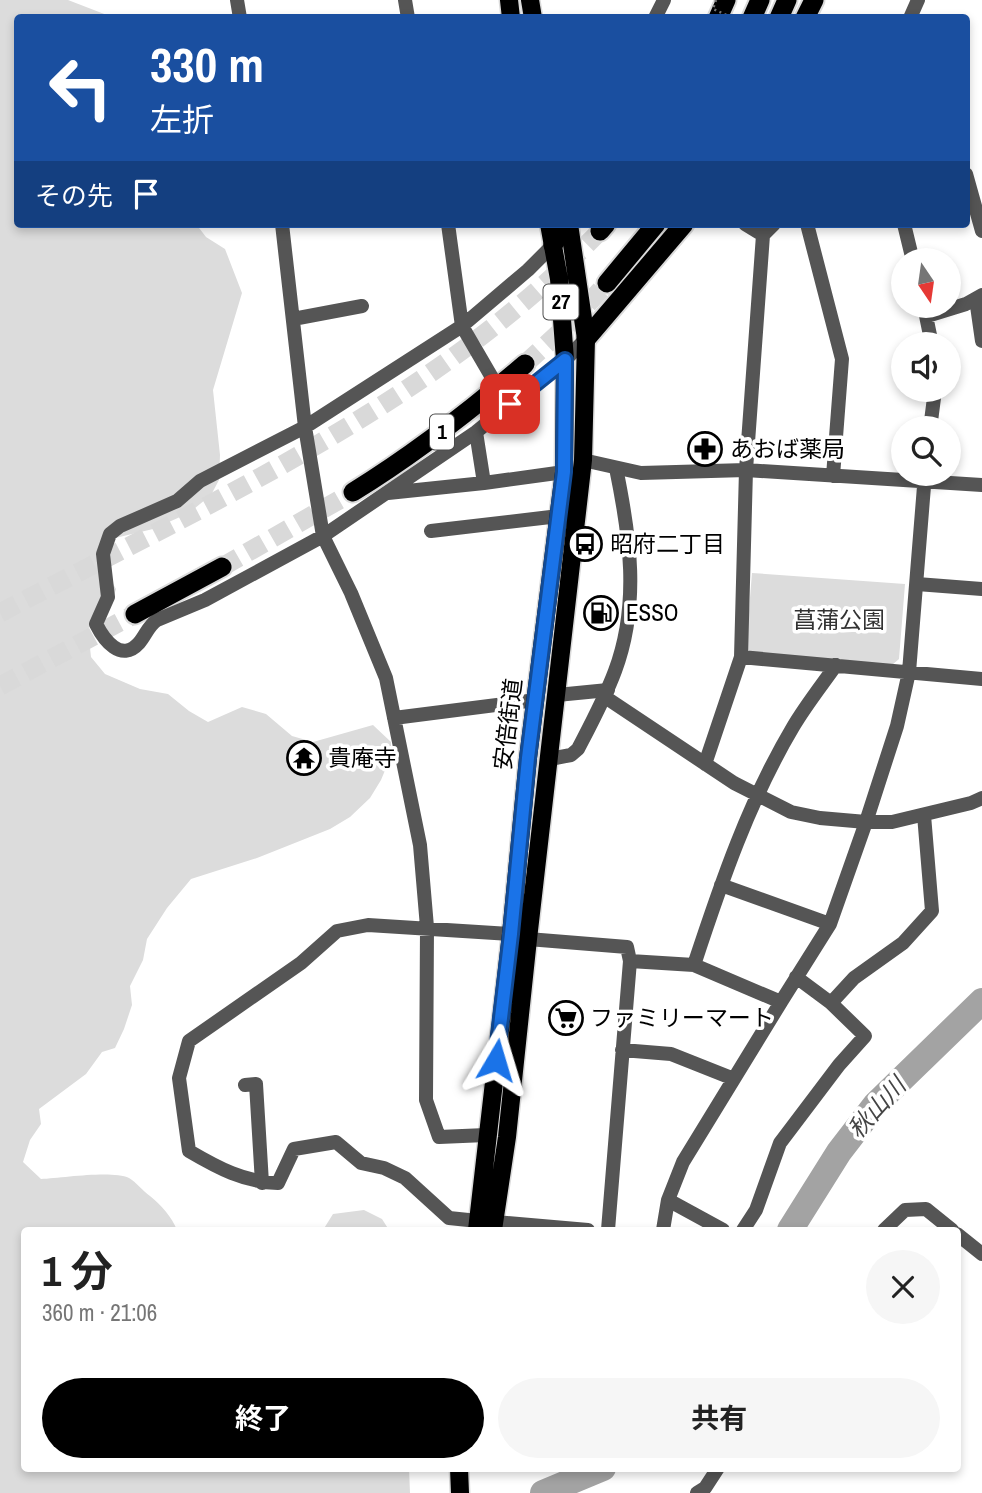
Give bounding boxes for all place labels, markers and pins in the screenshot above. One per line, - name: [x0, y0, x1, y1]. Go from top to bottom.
- pin: [480, 374, 540, 434]
- pharmacy icon: あおば薬局: [686, 430, 724, 468]
- place label: あおば薬局: [730, 433, 845, 464]
- bus stop icon: 昭府二丁目: [566, 525, 604, 563]
- place label: 昭府二丁目: [610, 528, 725, 559]
- fuel station icon: ESSO: [582, 594, 620, 632]
- place label: ESSO: [626, 597, 678, 628]
- temple icon: 貴庵寺: [285, 739, 323, 777]
- place label: 貴庵寺: [328, 742, 397, 773]
- supermarket icon: ファミリーマート: [547, 999, 585, 1037]
- place label: ファミリーマート: [590, 1002, 774, 1033]

